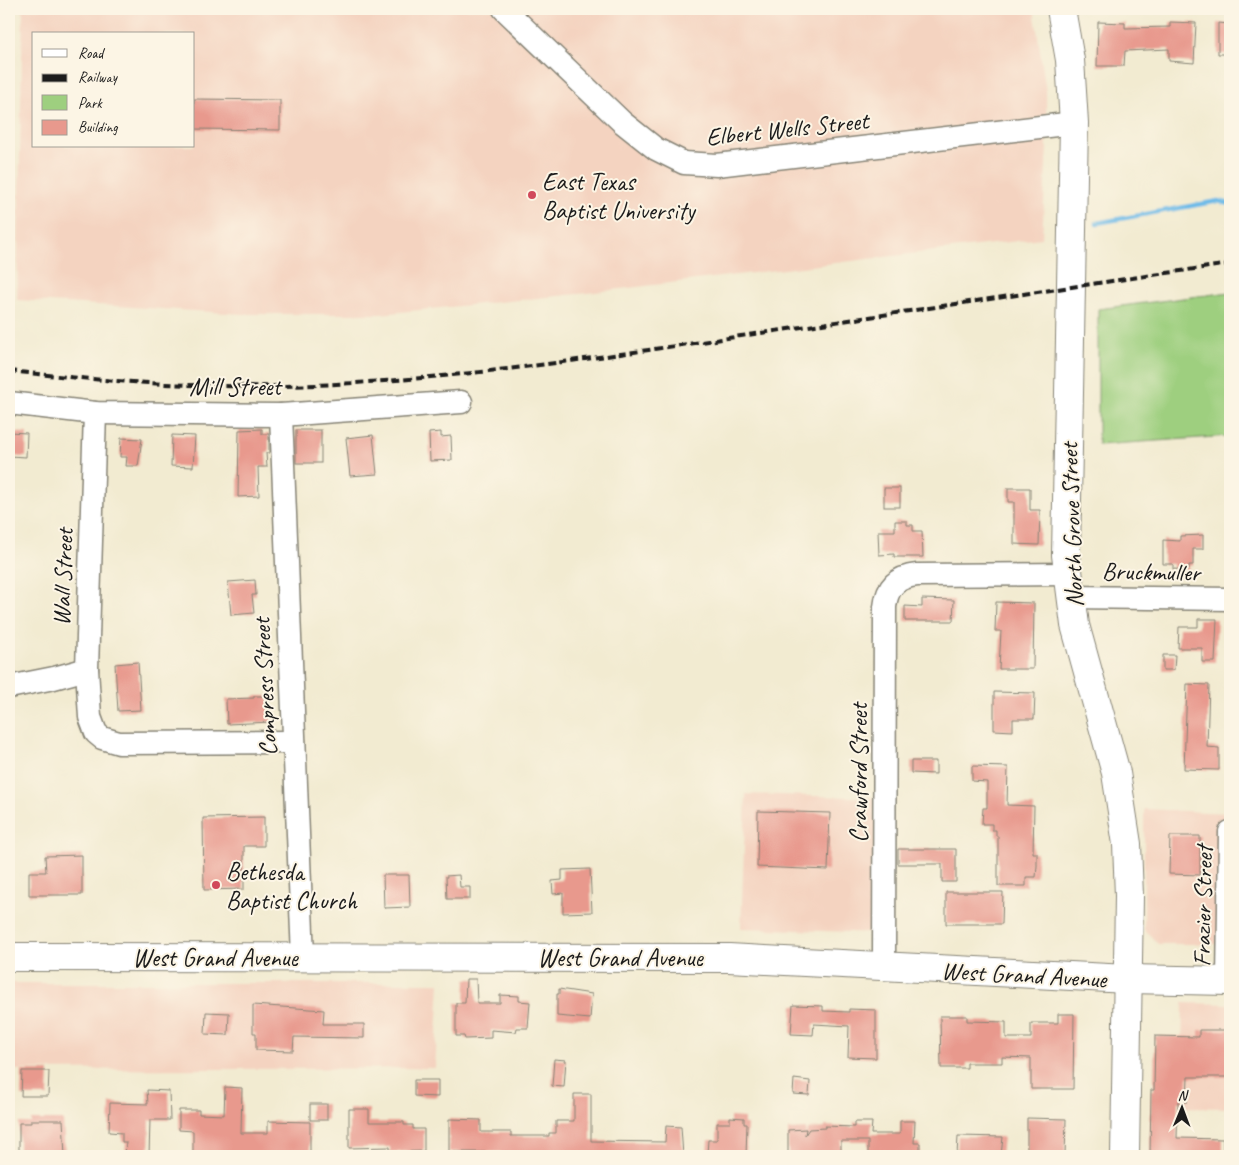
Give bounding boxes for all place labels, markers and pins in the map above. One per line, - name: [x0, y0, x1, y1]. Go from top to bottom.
- place label: East Texas Baptist University: [542, 166, 697, 227]
- marker: East Texas Baptist University: [526, 189, 538, 201]
- place label: Bethesda Baptist Church: [226, 856, 358, 917]
- marker: Bethesda Baptist Church: [210, 879, 222, 891]

